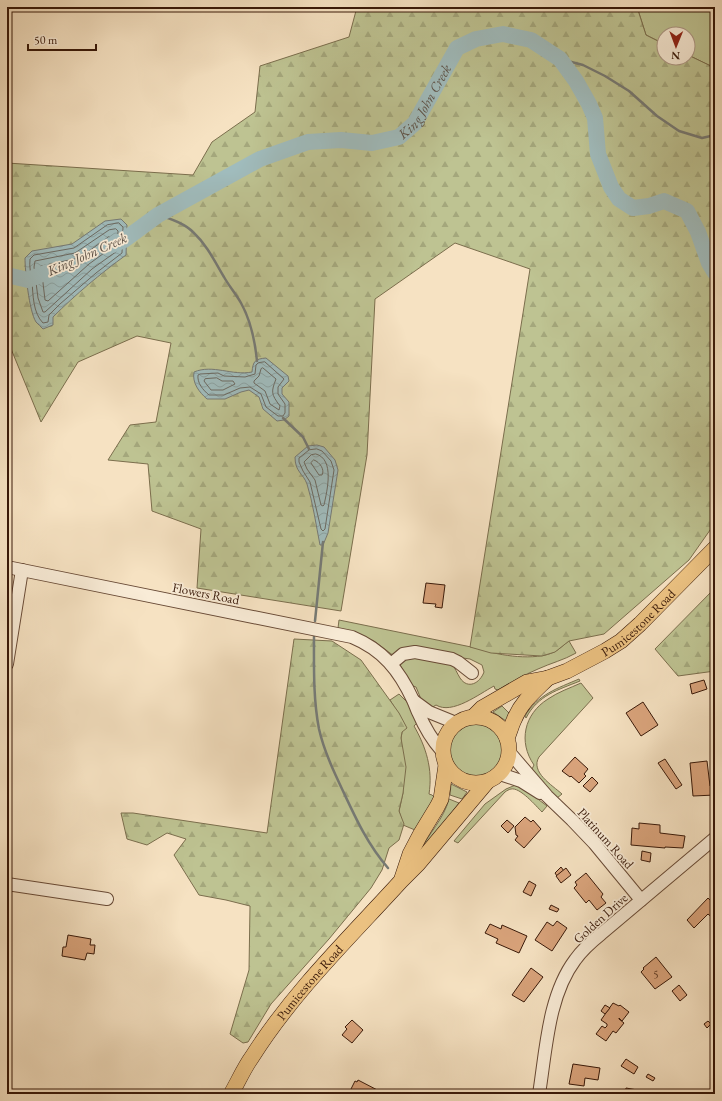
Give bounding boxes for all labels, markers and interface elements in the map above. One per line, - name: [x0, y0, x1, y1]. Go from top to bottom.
- scale bar: [28, 26, 96, 52]
- north arrow: [656, 26, 696, 66]
- text: 50 m: [34, 32, 58, 48]
- text: N: [671, 49, 680, 63]
- water label: King John Creek: [393, 61, 455, 143]
- water label: King John Creek: [43, 228, 130, 280]
- street label: Flowers Road: [171, 579, 241, 608]
- street label: Pumicestone Road: [598, 585, 679, 660]
- street label: Platinum Road: [574, 804, 638, 873]
- street label: Golden Drive: [569, 889, 631, 947]
- street label: Pumicestone Road: [273, 941, 347, 1024]
- house number: 5: [653, 967, 659, 981]

